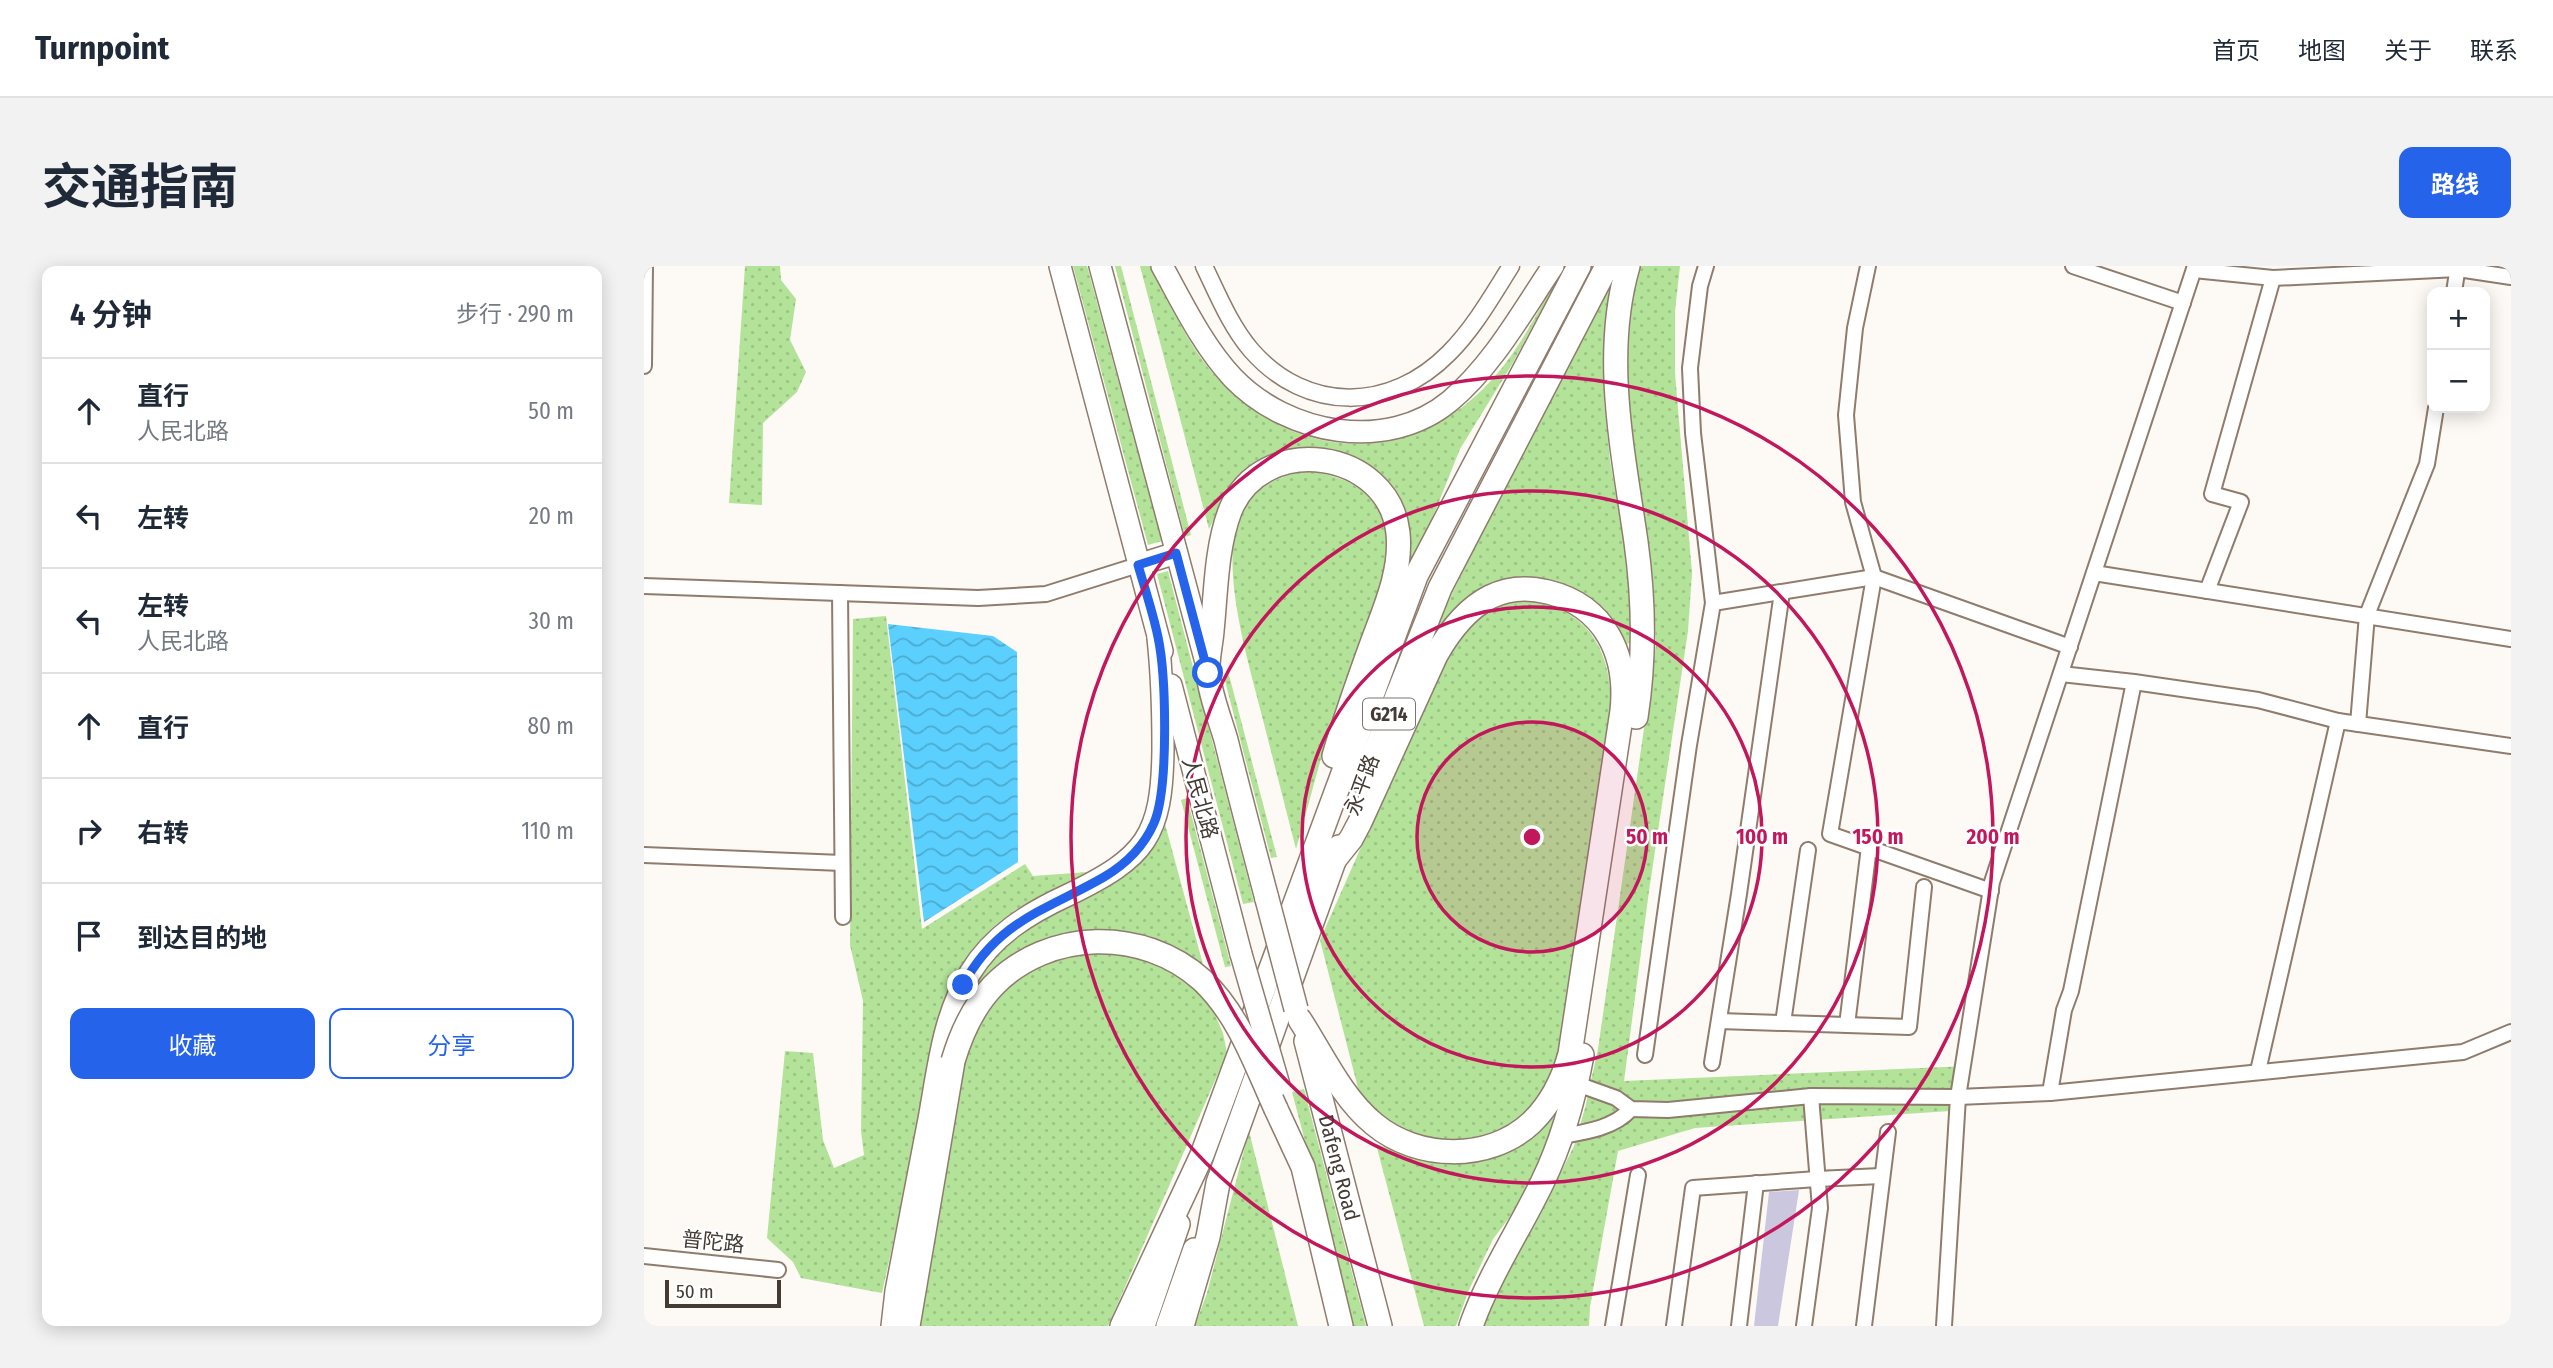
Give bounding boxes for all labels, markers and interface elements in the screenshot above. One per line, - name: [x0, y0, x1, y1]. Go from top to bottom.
- text: Turnpoint: [35, 28, 169, 68]
- text: 首页: [2212, 37, 2260, 65]
- text: 地图: [2298, 37, 2346, 65]
- text: 关于: [2384, 37, 2432, 65]
- text: 联系: [2470, 37, 2518, 65]
- button: 路线: [2399, 147, 2511, 218]
- text: 交通指南: [42, 158, 238, 217]
- map controls: [2427, 287, 2490, 413]
- button: +: [2427, 287, 2490, 350]
- text: 4 分钟: [70, 297, 152, 333]
- text: 步行 · 290 m: [456, 300, 574, 328]
- button: −: [2427, 350, 2490, 413]
- text: 直行: [137, 381, 189, 412]
- icon: ahead: [70, 392, 108, 430]
- text: 50 m: [528, 397, 574, 425]
- text: 人民北路: [137, 417, 229, 445]
- icon: left: [70, 497, 108, 535]
- text: 20 m: [529, 502, 574, 530]
- text: 左转: [137, 503, 189, 534]
- text: 左转: [137, 591, 189, 622]
- icon: left: [70, 602, 108, 640]
- text: 30 m: [529, 607, 574, 635]
- text: 人民北路: [137, 627, 229, 655]
- route start: [1192, 657, 1223, 688]
- road number: G214: [1363, 698, 1415, 729]
- icon: ahead: [70, 707, 108, 745]
- text: 80 m: [527, 712, 574, 740]
- text: 直行: [137, 713, 189, 744]
- street label: 永平路: [1339, 751, 1385, 819]
- street label: 人民北路: [1177, 754, 1223, 842]
- icon: right: [70, 812, 108, 850]
- text: 110 m: [521, 817, 574, 845]
- text: 右转: [137, 818, 189, 849]
- text: 50 m: [1626, 824, 1668, 850]
- text: 100 m: [1736, 824, 1788, 850]
- text: 150 m: [1852, 824, 1904, 850]
- text: 200 m: [1965, 824, 2020, 850]
- centre of rings: [1520, 825, 1544, 849]
- icon: arrive: [70, 917, 108, 955]
- text: 到达目的地: [137, 923, 267, 954]
- route end: [947, 969, 978, 1000]
- button: 收藏: [70, 1008, 315, 1079]
- button: 分享: [329, 1008, 574, 1079]
- street label: Dafeng Road: [1313, 1112, 1365, 1223]
- street label: 普陀路: [680, 1226, 746, 1258]
- scale bar: [665, 1277, 780, 1309]
- text: 50 m: [676, 1280, 714, 1303]

